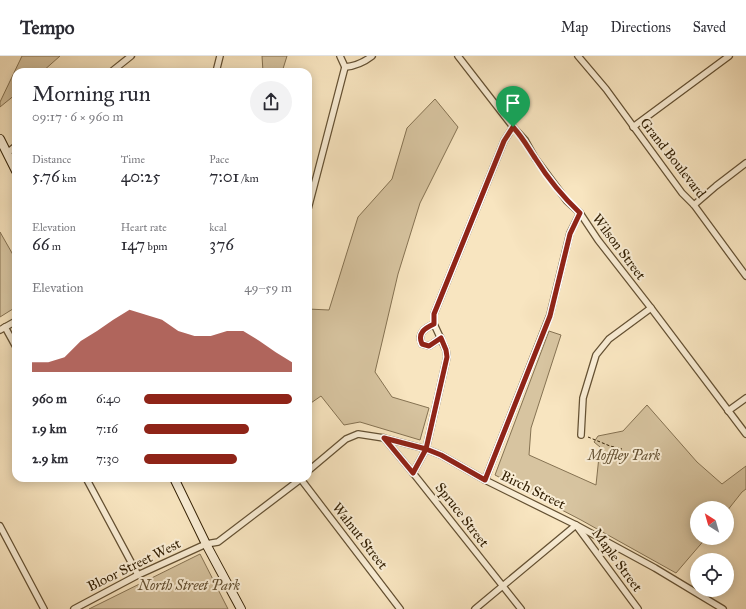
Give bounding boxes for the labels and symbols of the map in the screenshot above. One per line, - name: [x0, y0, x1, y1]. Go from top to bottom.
- pin: [496, 86, 530, 127]
- street label: Grand Boulevard: [636, 114, 710, 202]
- street label: Wilson Street: [589, 211, 649, 284]
- park label: Moffley Park: [586, 447, 661, 464]
- street label: Birch Street: [498, 467, 568, 513]
- street label: Spruce Street: [431, 479, 493, 551]
- street label: Walnut Street: [329, 499, 391, 573]
- north arrow: [690, 501, 734, 545]
- street label: Maple Street: [588, 525, 646, 595]
- street label: Bloor Street West: [84, 535, 184, 595]
- park label: North Street Park: [137, 577, 241, 594]

